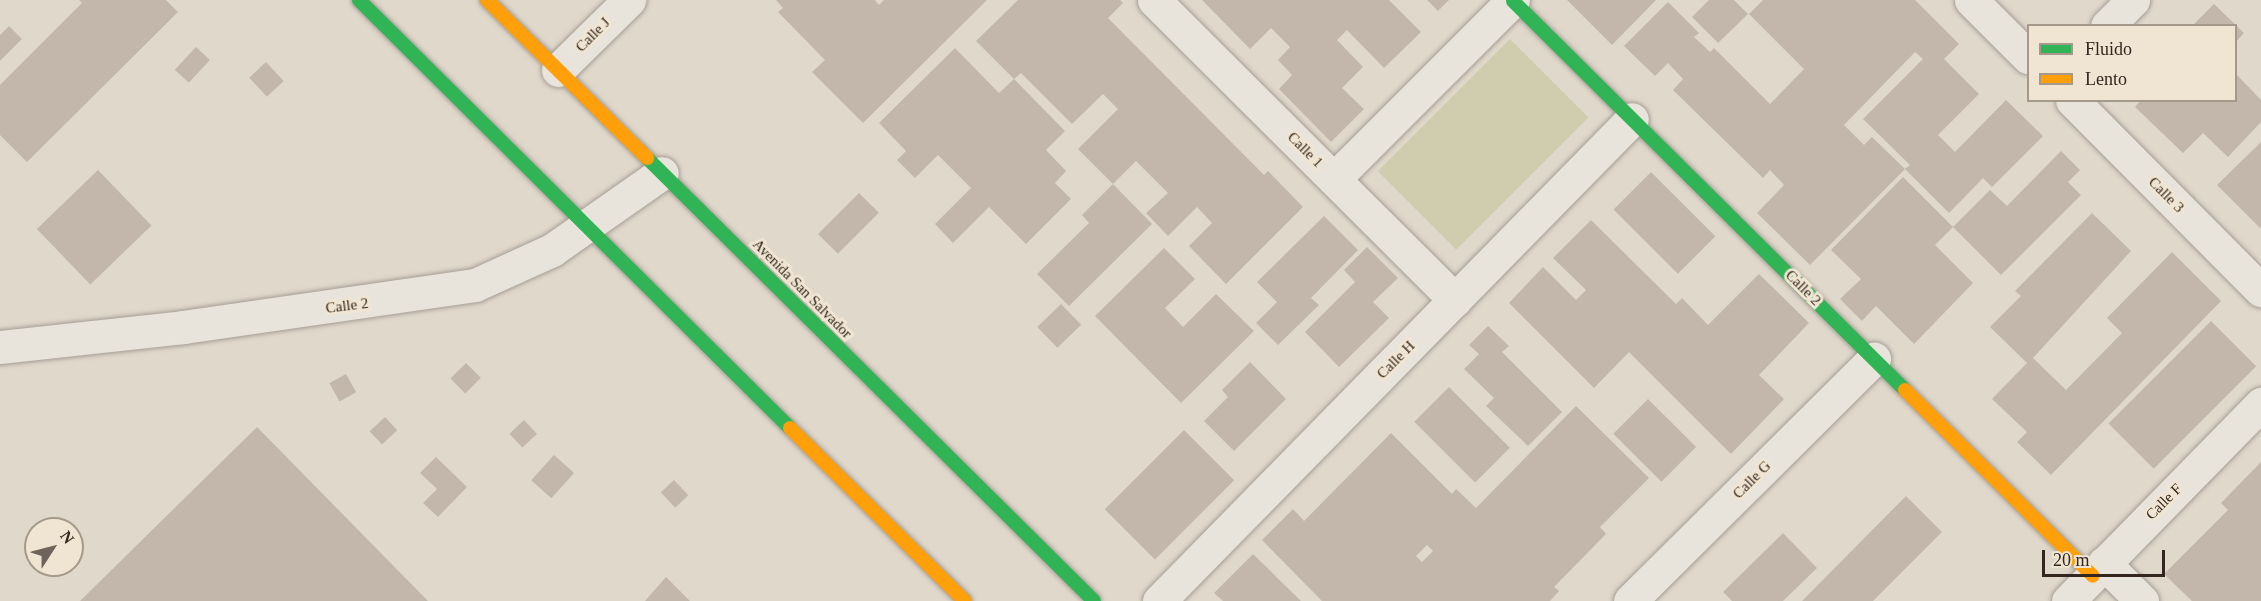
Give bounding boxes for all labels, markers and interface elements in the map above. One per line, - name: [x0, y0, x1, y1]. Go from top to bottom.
- street label: Calle J: [572, 14, 614, 56]
- legend: [2027, 24, 2237, 102]
- text: Fluido: [2085, 39, 2132, 59]
- text: Lento: [2085, 69, 2127, 89]
- street label: Calle 1: [1283, 128, 1327, 172]
- street label: Calle 3: [2144, 173, 2188, 217]
- street label: Avenida San Salvador: [749, 236, 855, 342]
- street label: Calle 2: [1781, 266, 1825, 310]
- street label: Calle 2: [325, 294, 369, 318]
- street label: Calle H: [1373, 337, 1419, 383]
- street label: Calle G: [1729, 457, 1775, 503]
- street label: Calle F: [2142, 480, 2186, 524]
- north arrow: [24, 517, 84, 577]
- text: N: [57, 528, 78, 547]
- scale bar: [2045, 538, 2168, 576]
- text: 20 m: [2053, 550, 2090, 570]

